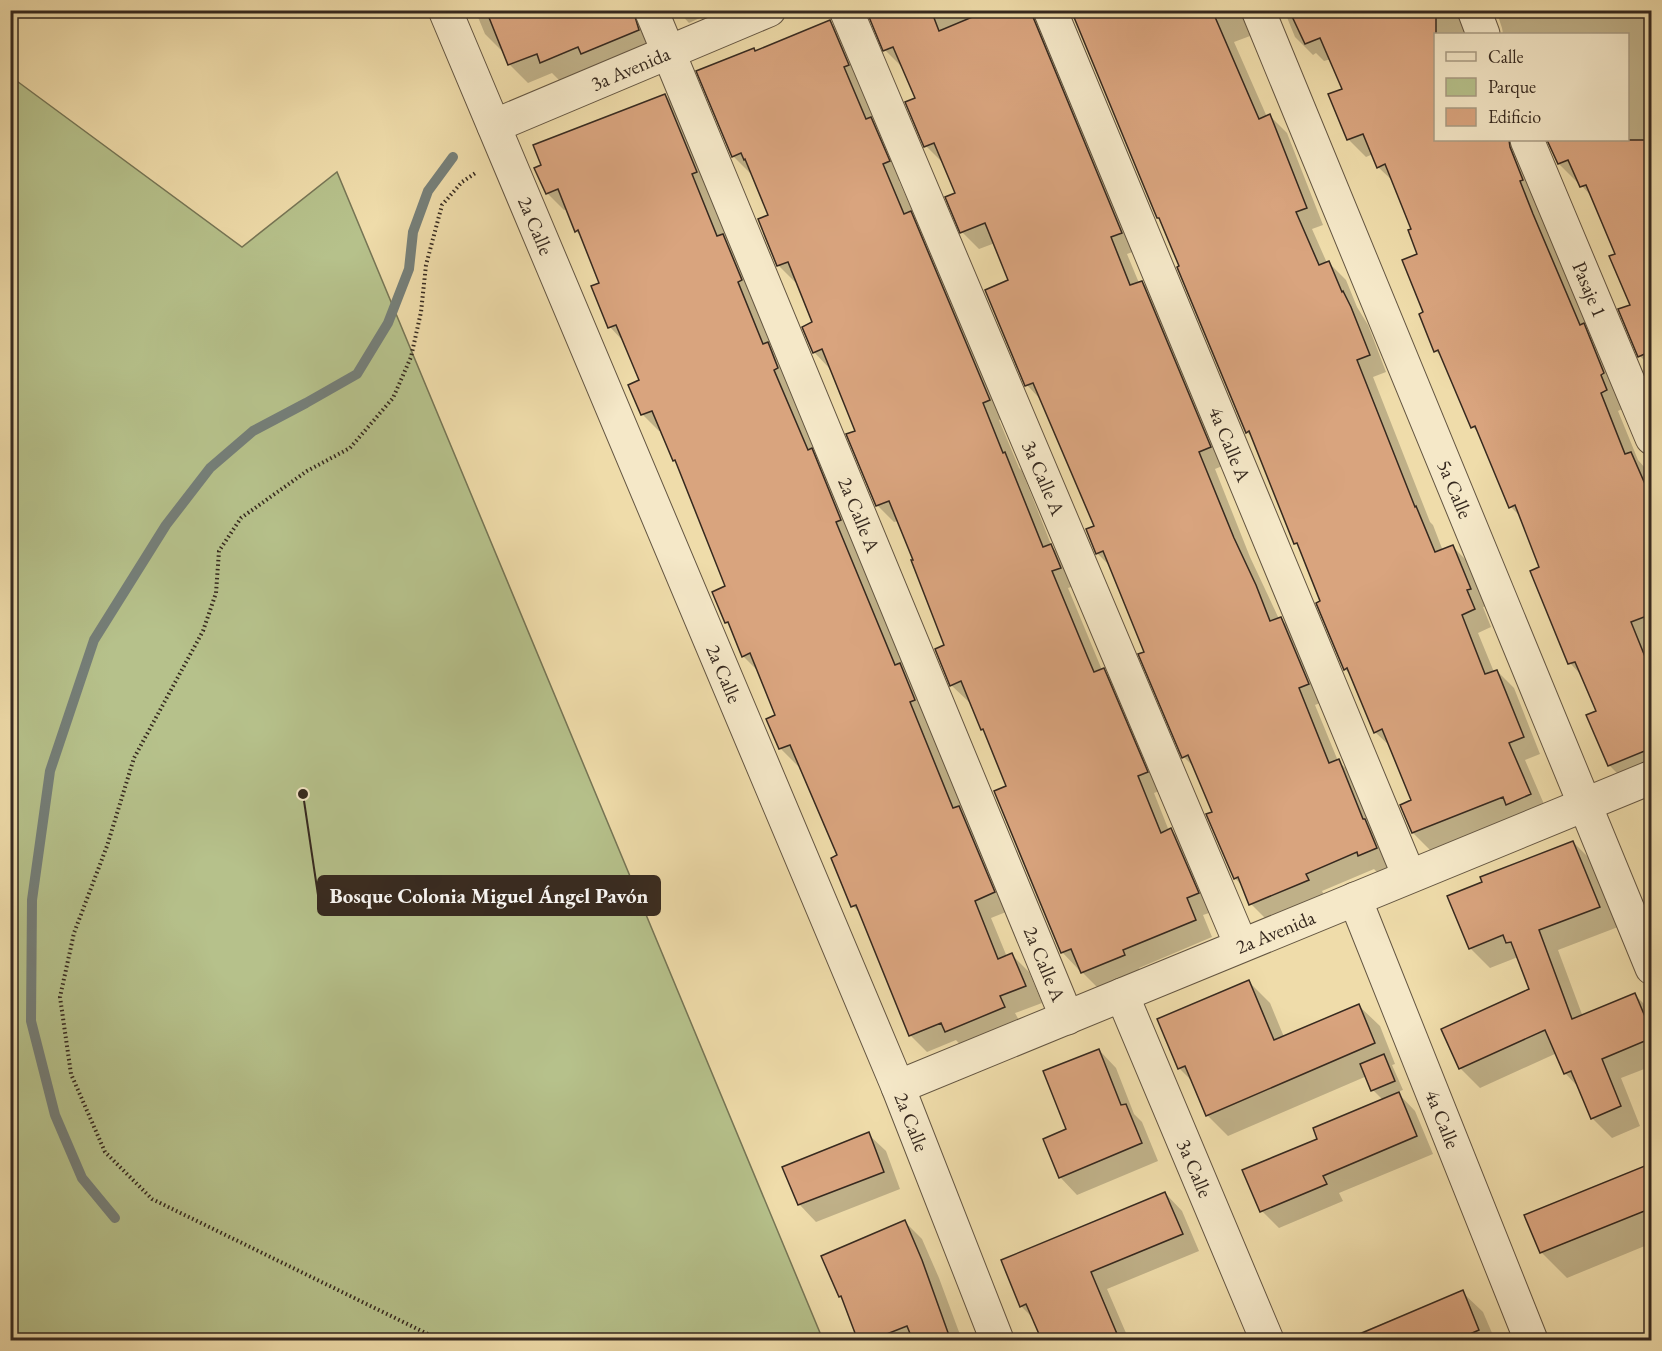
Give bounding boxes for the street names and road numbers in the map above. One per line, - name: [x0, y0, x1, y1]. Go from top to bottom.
- street label: 3a Avenida: [587, 40, 674, 97]
- street label: 2a Calle: [512, 192, 560, 259]
- street label: Pasaje 1: [1566, 258, 1613, 321]
- street label: 4a Calle A: [1203, 403, 1257, 486]
- street label: 3a Calle A: [1016, 436, 1071, 520]
- street label: 5a Calle: [1431, 456, 1479, 522]
- street label: 2a Calle A: [832, 473, 886, 556]
- street label: 2a Calle: [700, 640, 748, 707]
- street label: 2a Avenida: [1232, 904, 1319, 960]
- street label: 2a Calle A: [1018, 922, 1072, 1006]
- street label: 4a Calle: [1419, 1086, 1466, 1153]
- street label: 2a Calle: [888, 1089, 935, 1155]
- street label: 3a Calle: [1171, 1135, 1219, 1202]

